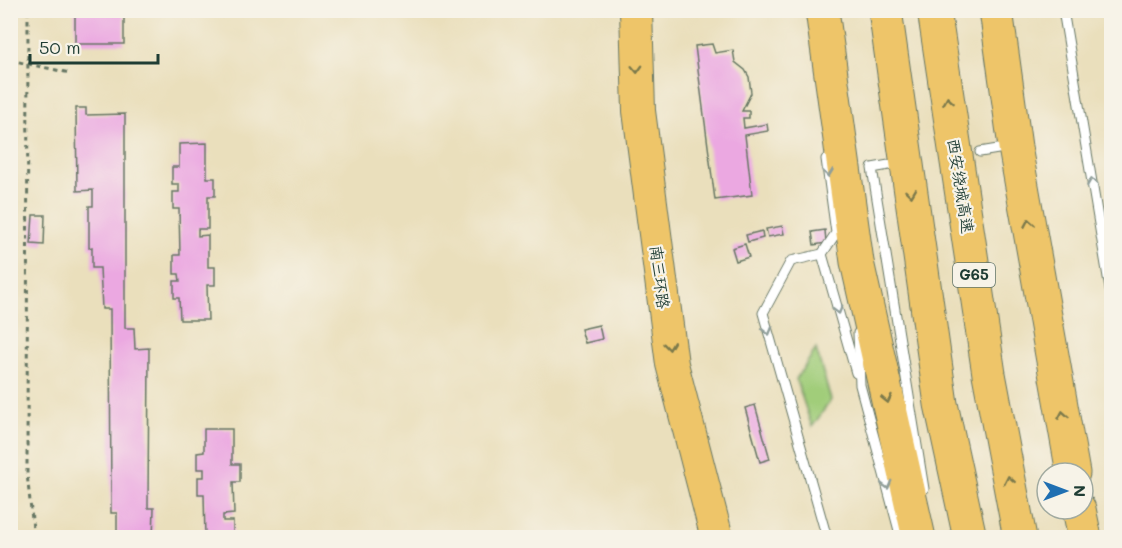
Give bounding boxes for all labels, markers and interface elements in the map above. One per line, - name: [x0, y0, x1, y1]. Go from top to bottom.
- scale bar: [30, 27, 158, 65]
- text: 50 m: [39, 35, 81, 59]
- one-way arrow: [631, 64, 644, 73]
- one-way arrow: [942, 96, 954, 106]
- street label: 西安绕城高速: [944, 137, 979, 235]
- one-way arrow: [821, 168, 834, 177]
- one-way arrow: [1086, 177, 1098, 186]
- one-way arrow: [905, 189, 917, 198]
- one-way arrow: [1023, 219, 1036, 229]
- street label: 南三环路: [646, 244, 675, 310]
- road number: G65: [953, 263, 995, 287]
- one-way arrow: [831, 304, 843, 315]
- one-way arrow: [761, 325, 773, 336]
- one-way arrow: [663, 341, 675, 351]
- one-way arrow: [880, 394, 893, 404]
- one-way arrow: [1057, 411, 1070, 421]
- north arrow: [1035, 461, 1095, 521]
- one-way arrow: [1003, 475, 1016, 485]
- one-way arrow: [879, 480, 892, 490]
- text: N: [1070, 485, 1091, 497]

